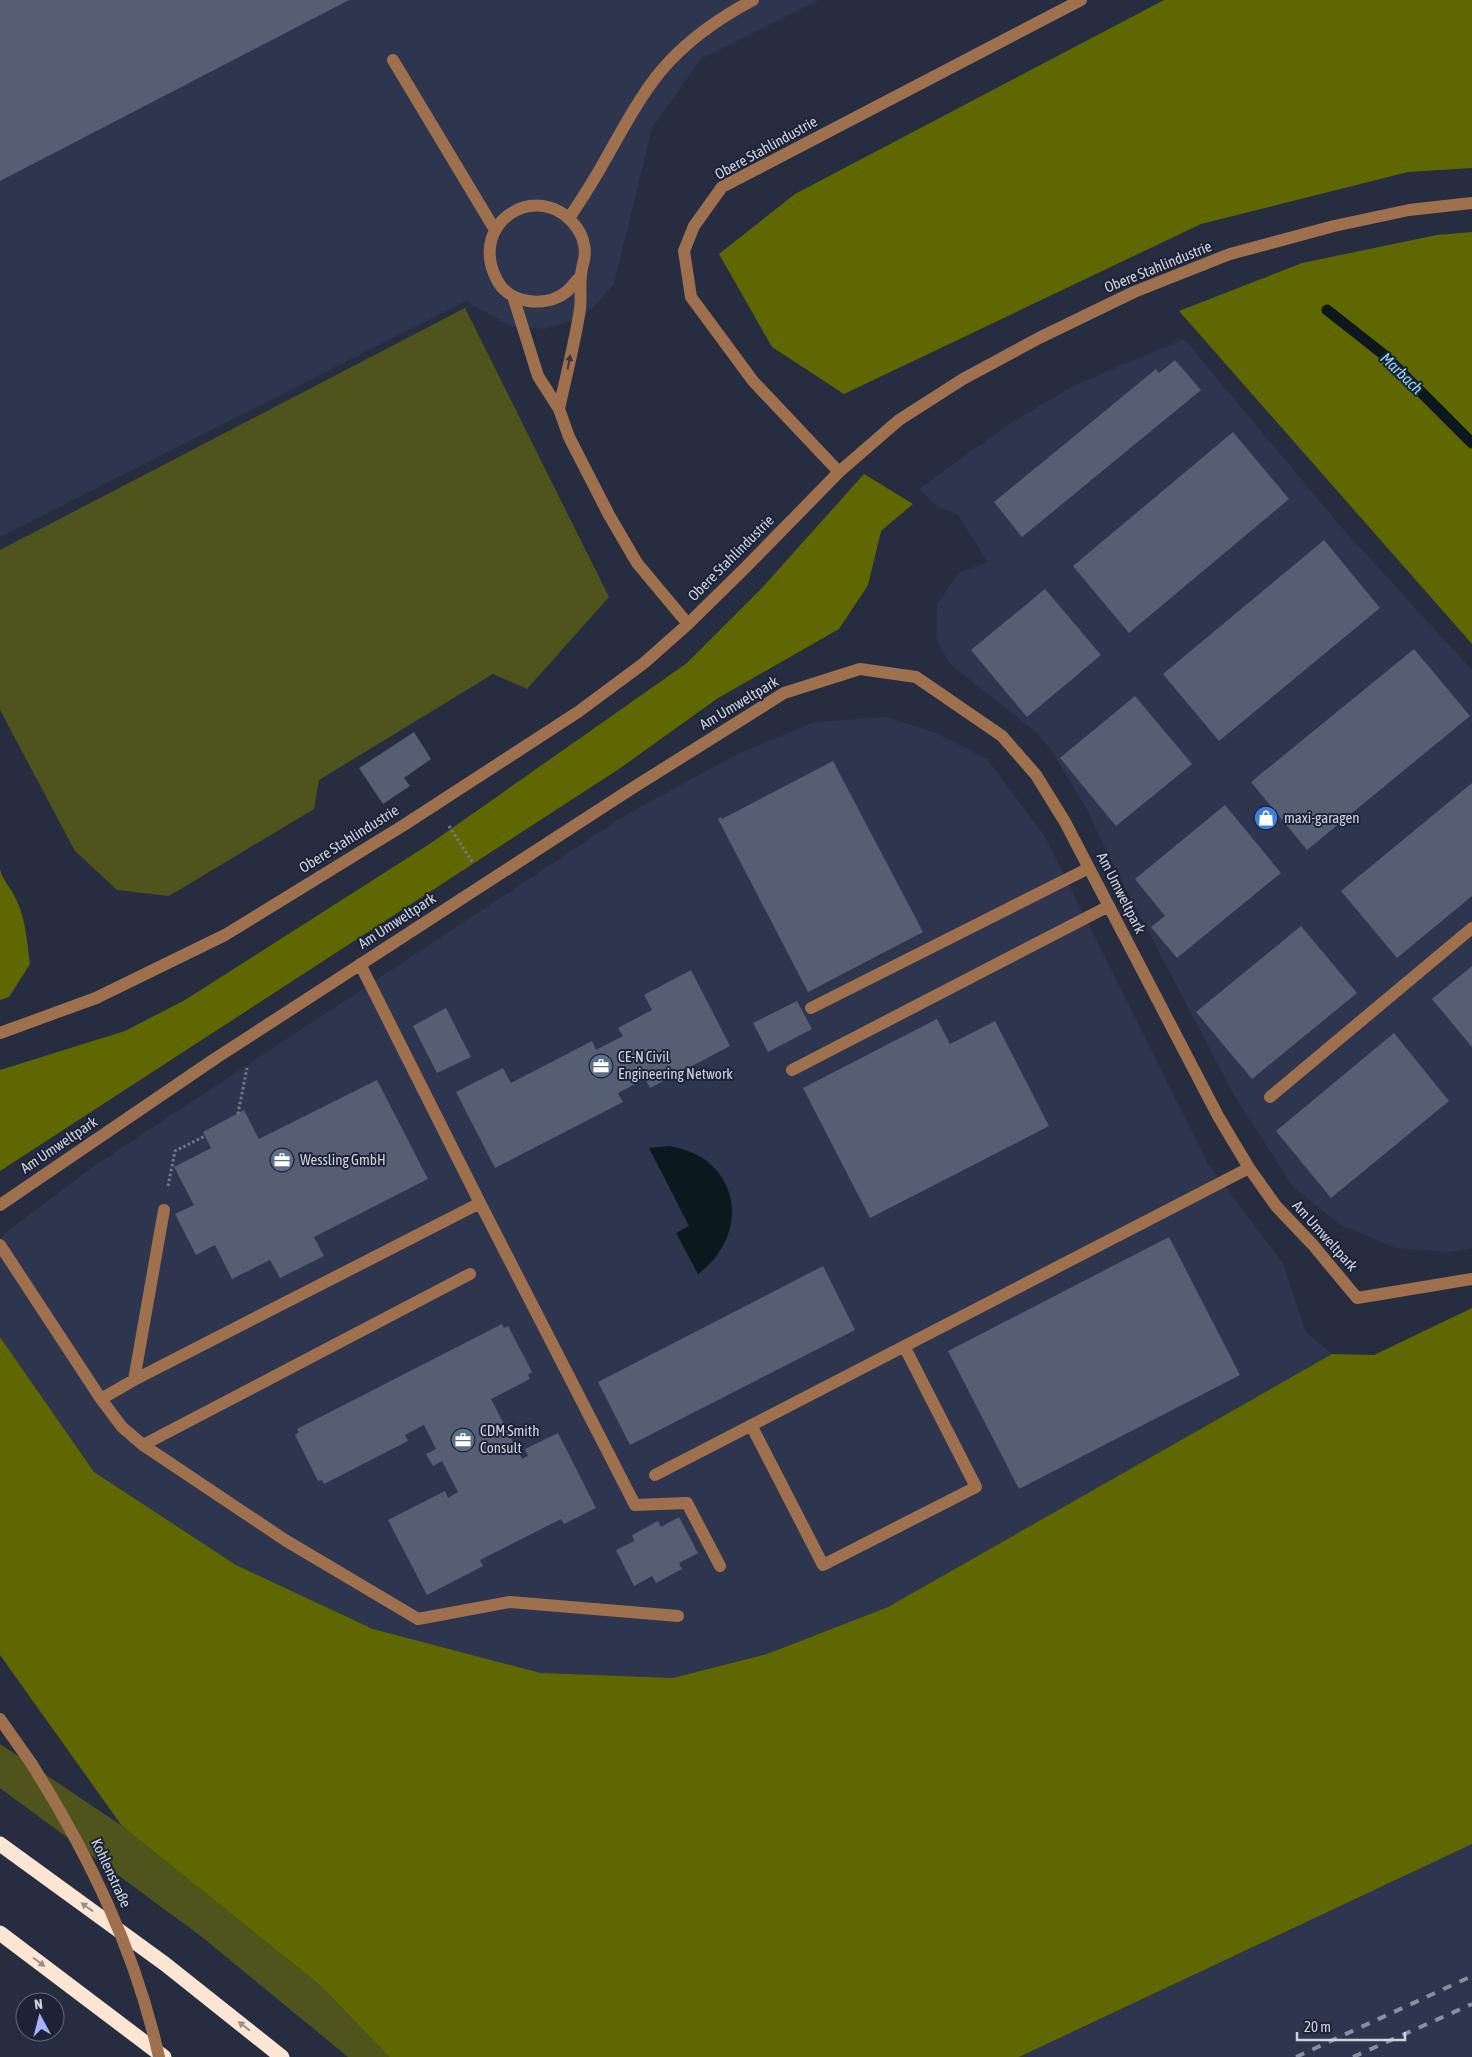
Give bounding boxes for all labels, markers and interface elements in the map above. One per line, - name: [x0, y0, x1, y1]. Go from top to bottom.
- street label: Obere Stahlindustrie: [712, 112, 820, 183]
- street label: Obere Stahlindustrie: [1102, 237, 1214, 296]
- water label: Marbach: [1377, 349, 1427, 398]
- one-way arrow: [565, 354, 573, 369]
- street label: Obere Stahlindustrie: [684, 511, 777, 604]
- street label: Am Umweltpark: [696, 672, 782, 733]
- street label: Obere Stahlindustrie: [296, 801, 402, 876]
- shop icon: maxi-garagen: [1253, 805, 1279, 831]
- place label: maxi-garagen: [1284, 809, 1360, 826]
- street label: Am Umweltpark: [1094, 849, 1149, 937]
- street label: Am Umweltpark: [355, 889, 439, 952]
- place label: CE-N Civil Engineering Network: [618, 1048, 733, 1082]
- office icon: CE-N Civil Engineering Network: [588, 1053, 614, 1079]
- street label: Am Umweltpark: [17, 1112, 101, 1176]
- office icon: Wessling GmbH: [269, 1147, 295, 1173]
- place label: Wessling GmbH: [300, 1151, 386, 1168]
- street label: Am Umweltpark: [1289, 1197, 1362, 1275]
- place label: CDM Smith Consult: [480, 1422, 539, 1456]
- office icon: CDM Smith Consult: [450, 1427, 476, 1453]
- street label: Kohlenstraße: [88, 1836, 135, 1910]
- one-way arrow: [81, 1901, 94, 1912]
- one-way arrow: [32, 1957, 46, 1967]
- north arrow: [15, 1992, 65, 2042]
- text: N: [33, 1996, 43, 2013]
- scale bar: [1297, 2010, 1404, 2042]
- text: 20 m: [1304, 2018, 1331, 2035]
- one-way arrow: [238, 2021, 251, 2032]

